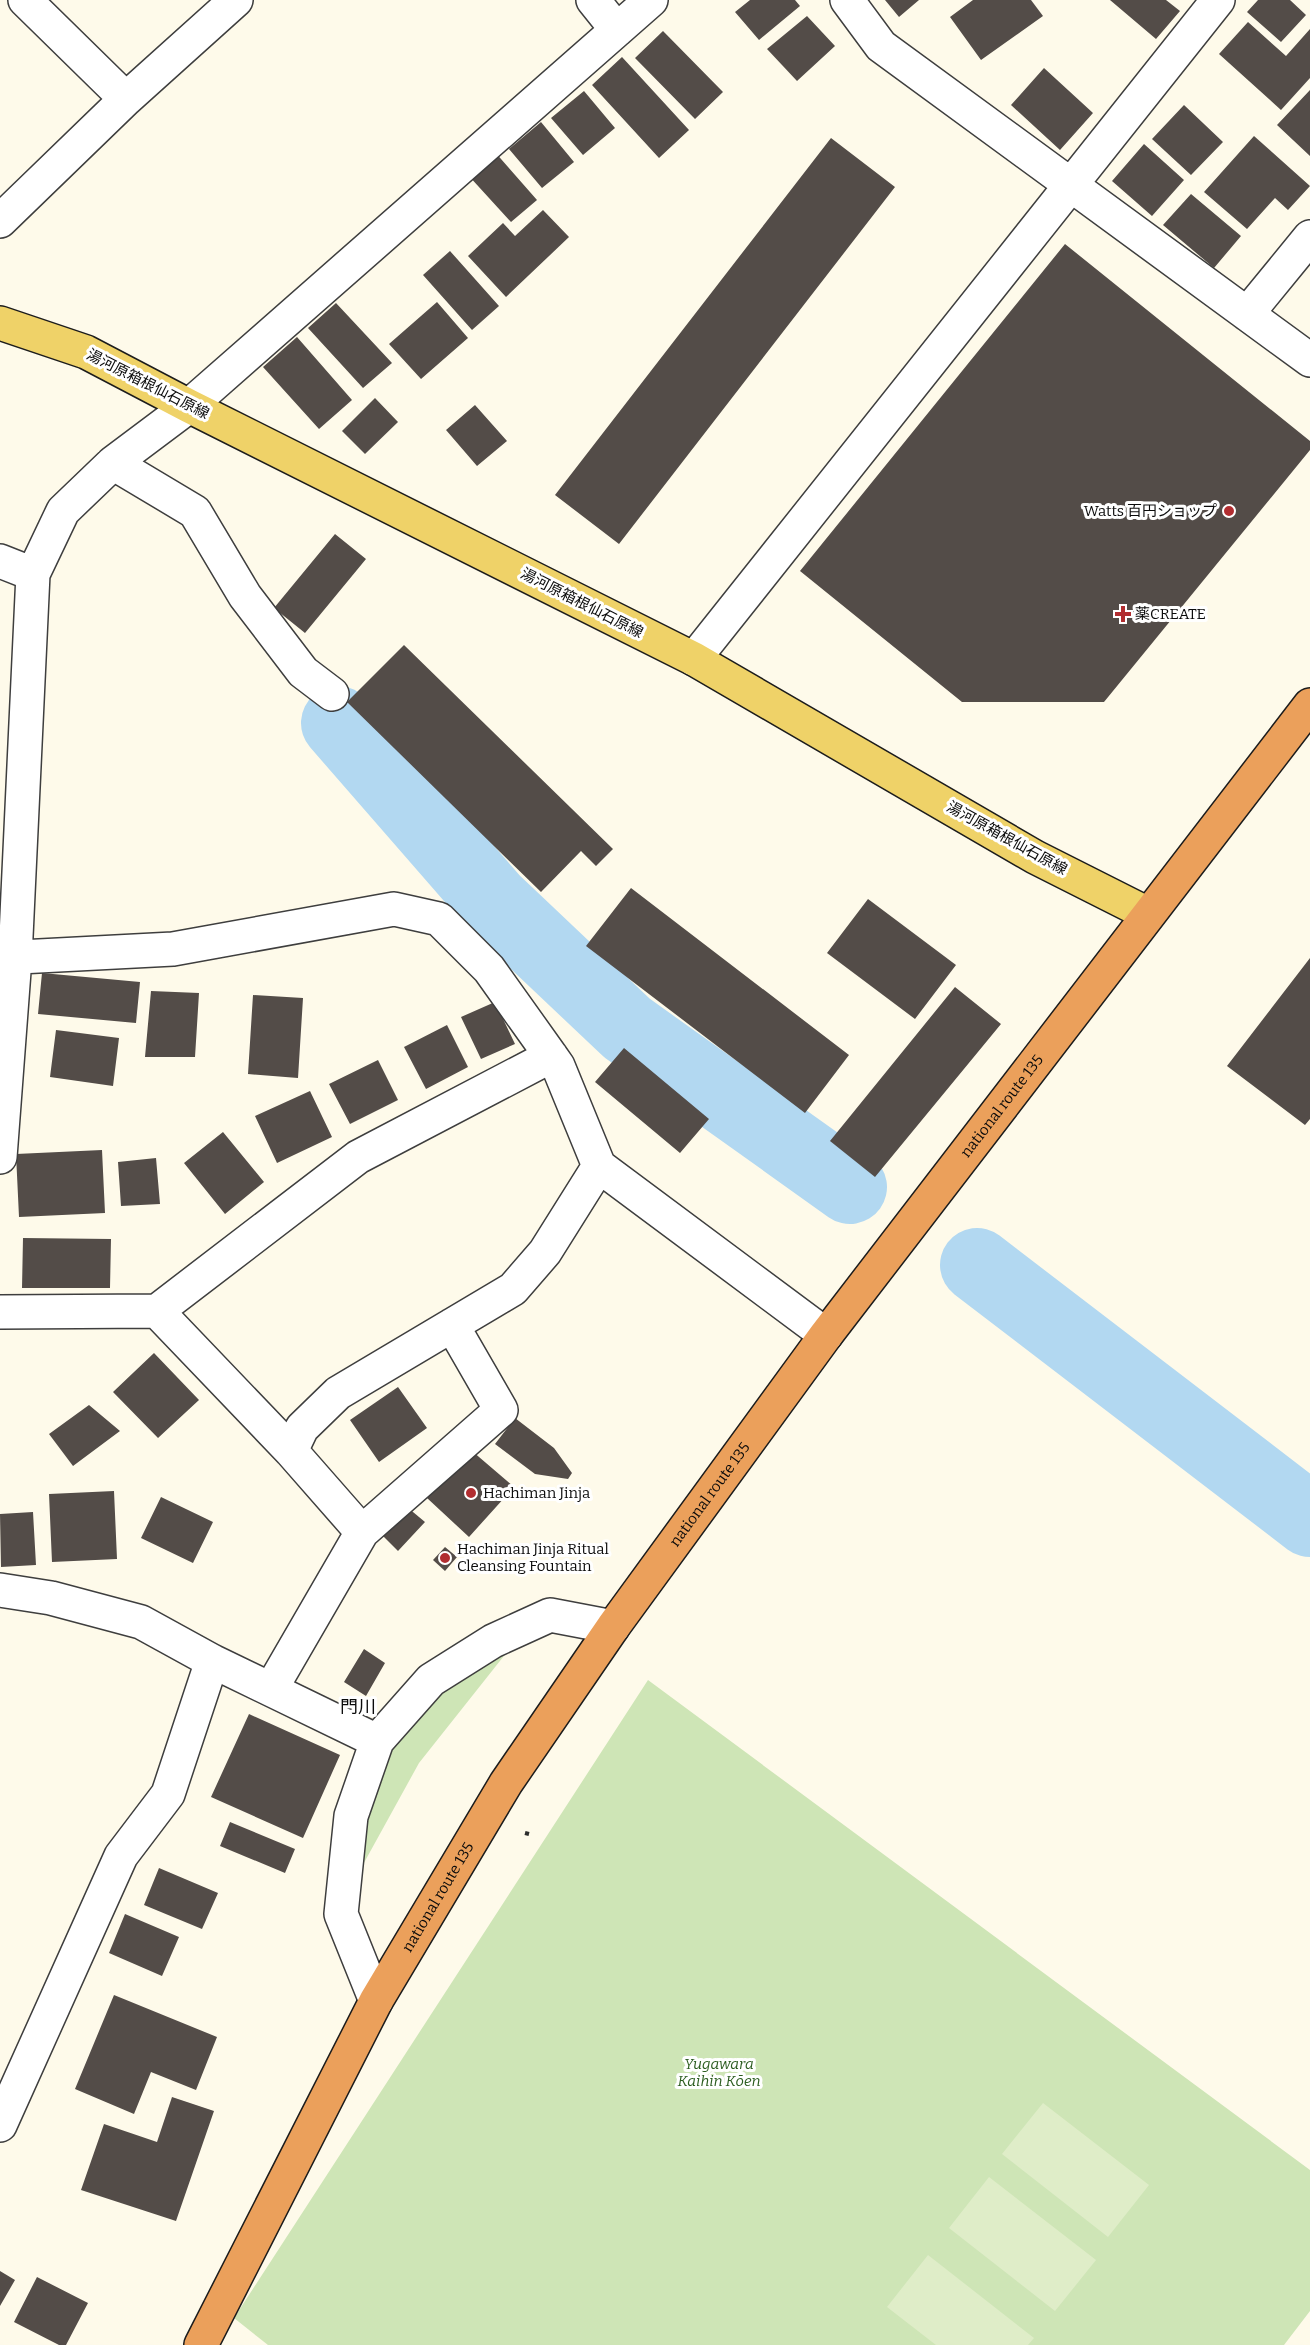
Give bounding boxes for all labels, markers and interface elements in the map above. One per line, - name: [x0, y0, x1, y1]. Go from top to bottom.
- street label: 湯河原箱根仙石原線: [84, 345, 212, 423]
- place label: Watts 百円ショップ: [1084, 502, 1217, 520]
- marker: Watts 百円ショップ: [1222, 504, 1236, 518]
- street label: 湯河原箱根仙石原線: [518, 564, 646, 642]
- place label: 薬CREATE: [1135, 605, 1206, 623]
- marker: 薬CREATE: [1116, 607, 1130, 621]
- street label: 湯河原箱根仙石原線: [944, 797, 1070, 879]
- street label: national route 135: [957, 1051, 1047, 1161]
- street label: national route 135: [666, 1439, 754, 1550]
- place label: Hachiman Jinja: [483, 1484, 590, 1502]
- marker: Hachiman Jinja: [464, 1486, 478, 1500]
- place label: Hachiman Jinja Ritual Cleansing Fountain: [457, 1540, 609, 1575]
- marker: Hachiman Jinja Ritual Cleansing Fountain: [438, 1551, 452, 1565]
- district label: 門川: [340, 1696, 376, 1718]
- street label: national route 135: [398, 1839, 478, 1955]
- park label: Yugawara Kaihin Kōen: [677, 2055, 761, 2090]

